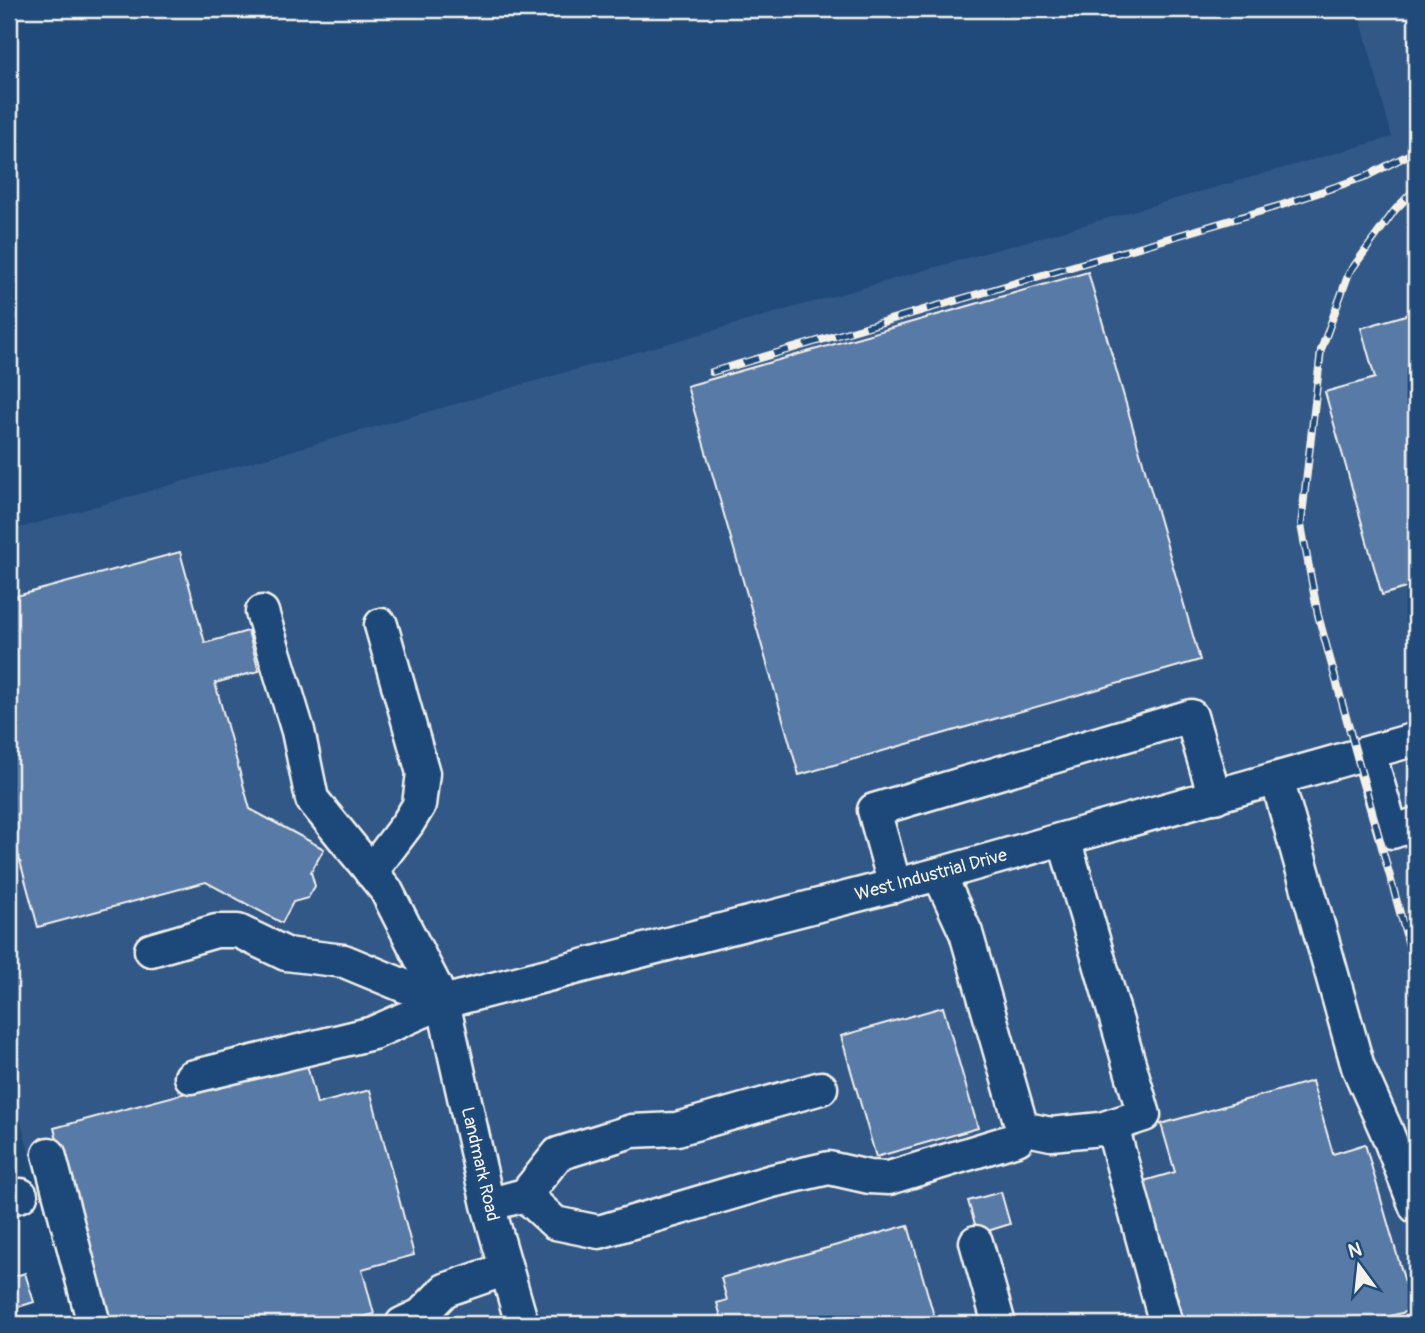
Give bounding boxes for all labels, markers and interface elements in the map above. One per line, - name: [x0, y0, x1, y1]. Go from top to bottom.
- street label: West Industrial Drive: [852, 844, 1010, 906]
- street label: Landmark Road: [456, 1105, 504, 1223]
- north arrow: [1324, 1232, 1394, 1302]
- text: N: [1346, 1237, 1364, 1264]

